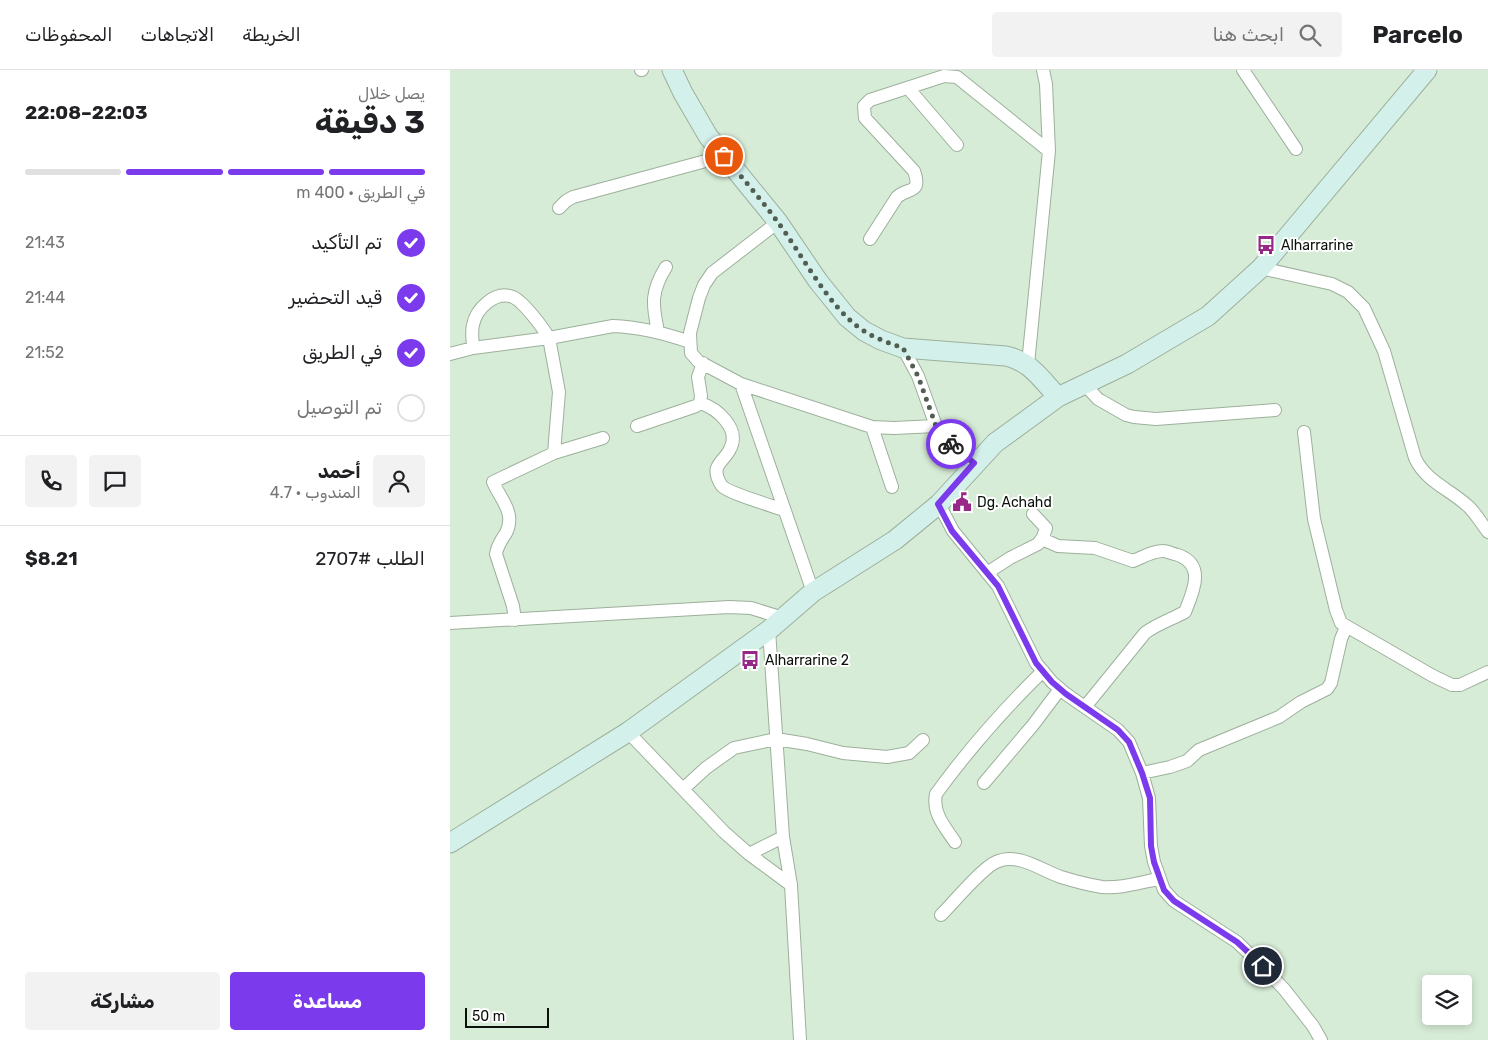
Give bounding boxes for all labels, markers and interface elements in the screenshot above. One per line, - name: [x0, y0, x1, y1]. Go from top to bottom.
- search box: [992, 12, 1342, 57]
- icon: search: [1296, 21, 1324, 49]
- text: Parcelo: [1372, 21, 1463, 49]
- text: ابحث هنا: [1212, 23, 1284, 46]
- text: المحفوظات: [25, 24, 112, 46]
- text: الاتجاهات: [140, 24, 214, 46]
- text: الخريطة: [242, 24, 301, 46]
- text: يصل خلال: [358, 84, 425, 103]
- text: 22:03–22:08: [25, 101, 148, 124]
- text: 3 دقيقة: [315, 103, 425, 141]
- pin: [703, 135, 745, 177]
- icon: bag: [710, 142, 738, 170]
- text: في الطريق · 400 m: [296, 183, 425, 202]
- icon: check: [397, 229, 425, 257]
- text: تم التأكيد: [311, 231, 382, 254]
- text: 21:43: [25, 233, 65, 252]
- bus stop icon: Alharrarine: [1255, 234, 1277, 256]
- place label: Alharrarine: [1281, 237, 1353, 254]
- icon: check: [397, 284, 425, 312]
- text: قيد التحضير: [289, 286, 382, 309]
- text: 21:44: [25, 288, 65, 307]
- icon: check: [397, 339, 425, 367]
- text: في الطريق: [302, 341, 382, 364]
- text: 21:52: [25, 343, 64, 362]
- text: تم التوصيل: [297, 396, 382, 419]
- courier: [926, 419, 976, 469]
- icon: bike: [937, 430, 965, 458]
- button: phone: [25, 455, 77, 507]
- button: chat: [89, 455, 141, 507]
- button: person: [373, 455, 425, 507]
- text: أحمد: [318, 460, 361, 483]
- text: المندوب · 4.7: [270, 483, 361, 502]
- public building icon: Dg. Achahd: [951, 491, 973, 513]
- place label: Dg. Achahd: [977, 494, 1052, 511]
- text: $8.21: [25, 547, 78, 570]
- text: الطلب #2707: [315, 547, 425, 570]
- bus stop icon: Alharrarine 2: [739, 649, 761, 671]
- place label: Alharrarine 2: [765, 652, 849, 669]
- pin: [1242, 945, 1284, 987]
- icon: home: [1249, 952, 1277, 980]
- button: مشاركة: [25, 972, 220, 1030]
- button: مساعدة: [230, 972, 425, 1030]
- map controls: [1422, 975, 1472, 1025]
- button: layers: [1422, 975, 1472, 1025]
- scale bar: [465, 1005, 549, 1028]
- text: 50 m: [472, 1008, 505, 1025]

